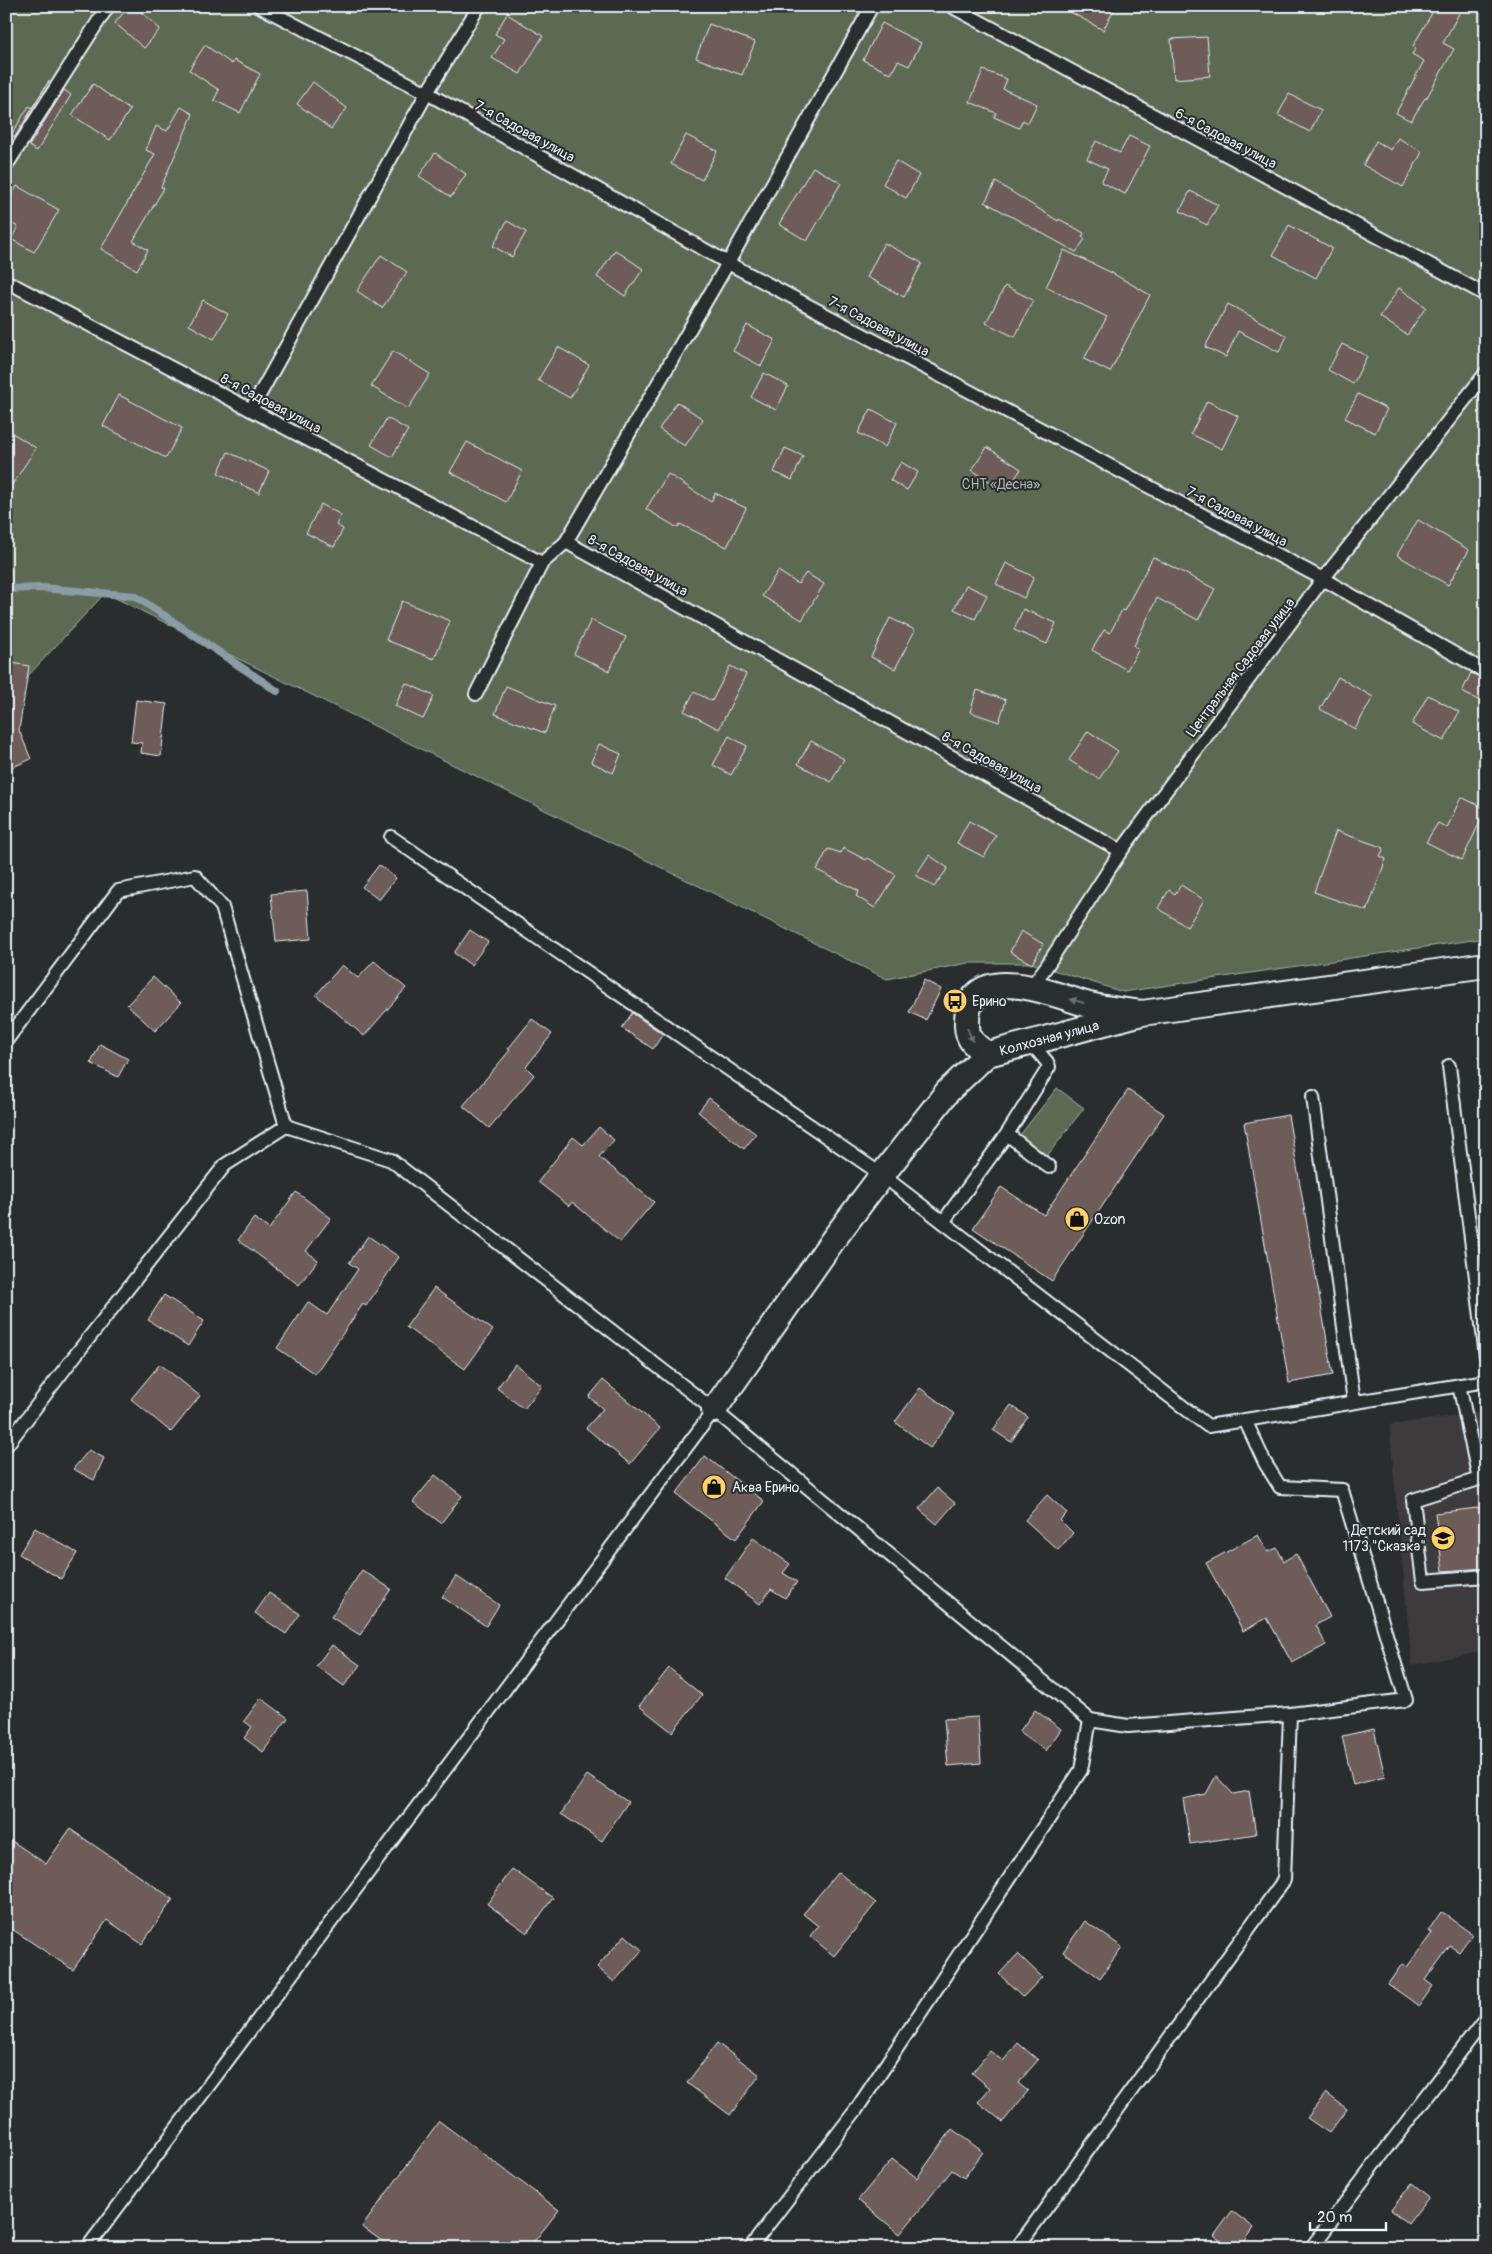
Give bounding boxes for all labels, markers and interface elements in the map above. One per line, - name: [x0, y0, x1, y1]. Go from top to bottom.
- street label: 7-я Садовая улица: [472, 97, 578, 166]
- street label: 6-я Садовая улица: [1172, 104, 1279, 172]
- street label: 7-я Садовая улица: [825, 293, 932, 360]
- street label: 8-я Садовая улица: [218, 370, 324, 437]
- park label: СНТ «Десна»: [962, 476, 1040, 493]
- street label: 7-я Садовая улица: [1183, 483, 1290, 550]
- street label: 8-я Садовая улица: [585, 531, 691, 600]
- street label: Центральная Садовая улица: [1183, 594, 1298, 740]
- street label: 8-я Садовая улица: [939, 728, 1045, 797]
- bus stop icon: Ерино: [942, 988, 968, 1014]
- place label: Ерино: [972, 993, 1007, 1010]
- one-way arrow: [1069, 997, 1085, 1005]
- street label: Колхозная улица: [998, 1017, 1101, 1060]
- one-way arrow: [966, 1028, 974, 1043]
- shop icon: Ozon: [1064, 1206, 1090, 1232]
- place label: Ozon: [1094, 1211, 1126, 1228]
- shop icon: Аква Ерино: [701, 1474, 727, 1500]
- place label: Аква Ерино: [732, 1479, 800, 1496]
- place label: Детский сад 1173 "Сказка": [1343, 1522, 1427, 1555]
- school or university icon: Детский сад 1173 "Сказка": [1430, 1525, 1456, 1551]
- scale bar: [1310, 2199, 1386, 2231]
- text: 20 m: [1317, 2208, 1352, 2227]

